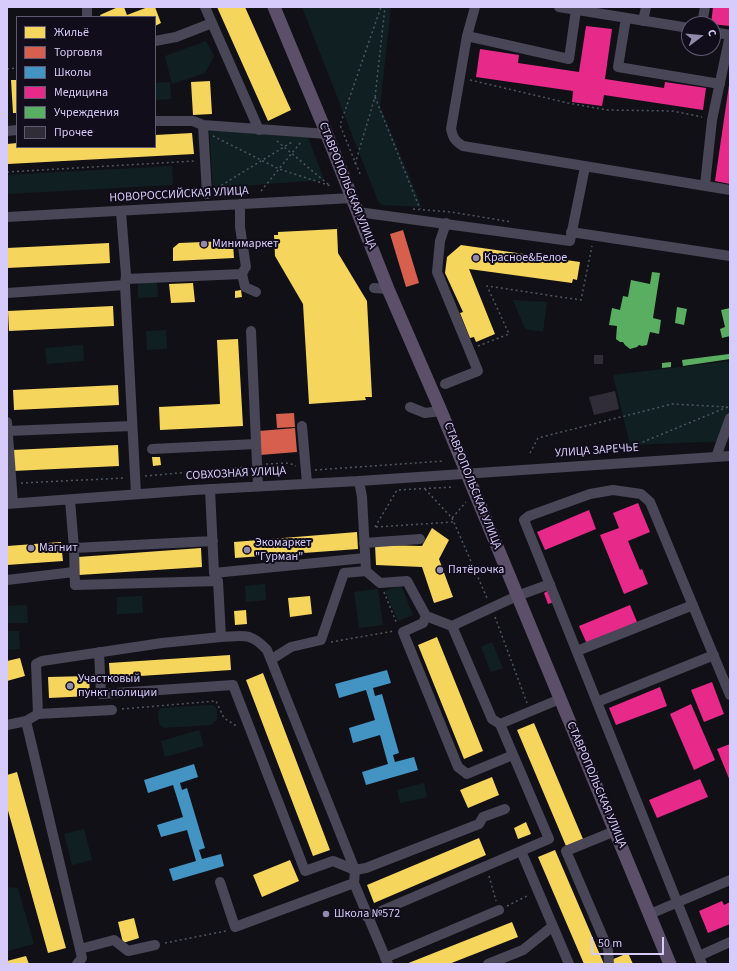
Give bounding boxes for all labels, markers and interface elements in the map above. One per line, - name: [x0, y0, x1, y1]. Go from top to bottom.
- legend: [16, 16, 156, 148]
- north arrow: [681, 16, 721, 56]
- text: Жильё: [54, 24, 89, 41]
- text: С: [704, 28, 720, 38]
- text: Торговля: [54, 44, 102, 61]
- text: Школы: [54, 64, 91, 81]
- text: Медицина: [54, 84, 108, 101]
- text: Учреждения: [54, 104, 119, 121]
- street label: СТАВРОПОЛЬСКАЯ УЛИЦА: [315, 120, 379, 252]
- text: Прочее: [54, 124, 93, 141]
- street label: НОВОРОССИЙСКАЯ УЛИЦА: [109, 184, 249, 206]
- place label: Минимаркет: [212, 237, 278, 251]
- marker: Минимаркет: [199, 239, 209, 249]
- place label: Красное&Белое: [484, 251, 567, 265]
- marker: Красное&Белое: [471, 253, 481, 263]
- street label: СТАВРОПОЛЬСКАЯ УЛИЦА: [440, 420, 504, 552]
- street label: УЛИЦА ЗАРЕЧЬЕ: [555, 441, 639, 461]
- street label: СОВХОЗНАЯ УЛИЦА: [185, 464, 287, 484]
- place label: Экомаркет "Гурман": [255, 536, 311, 564]
- place label: Магнит: [39, 541, 78, 555]
- marker: Магнит: [26, 543, 36, 553]
- marker: Экомаркет "Гурман": [242, 545, 252, 555]
- place label: Пятёрочка: [448, 563, 504, 577]
- marker: Пятёрочка: [435, 565, 445, 575]
- place label: Участковый пункт полиции: [78, 672, 157, 700]
- marker: Участковый пункт полиции: [65, 681, 75, 691]
- street label: СТАВРОПОЛЬСКАЯ УЛИЦА: [563, 720, 629, 850]
- place label: Школа №572: [334, 907, 400, 921]
- marker: Школа №572: [321, 909, 331, 919]
- scale bar: [593, 929, 666, 955]
- text: 50 m: [598, 935, 622, 952]

